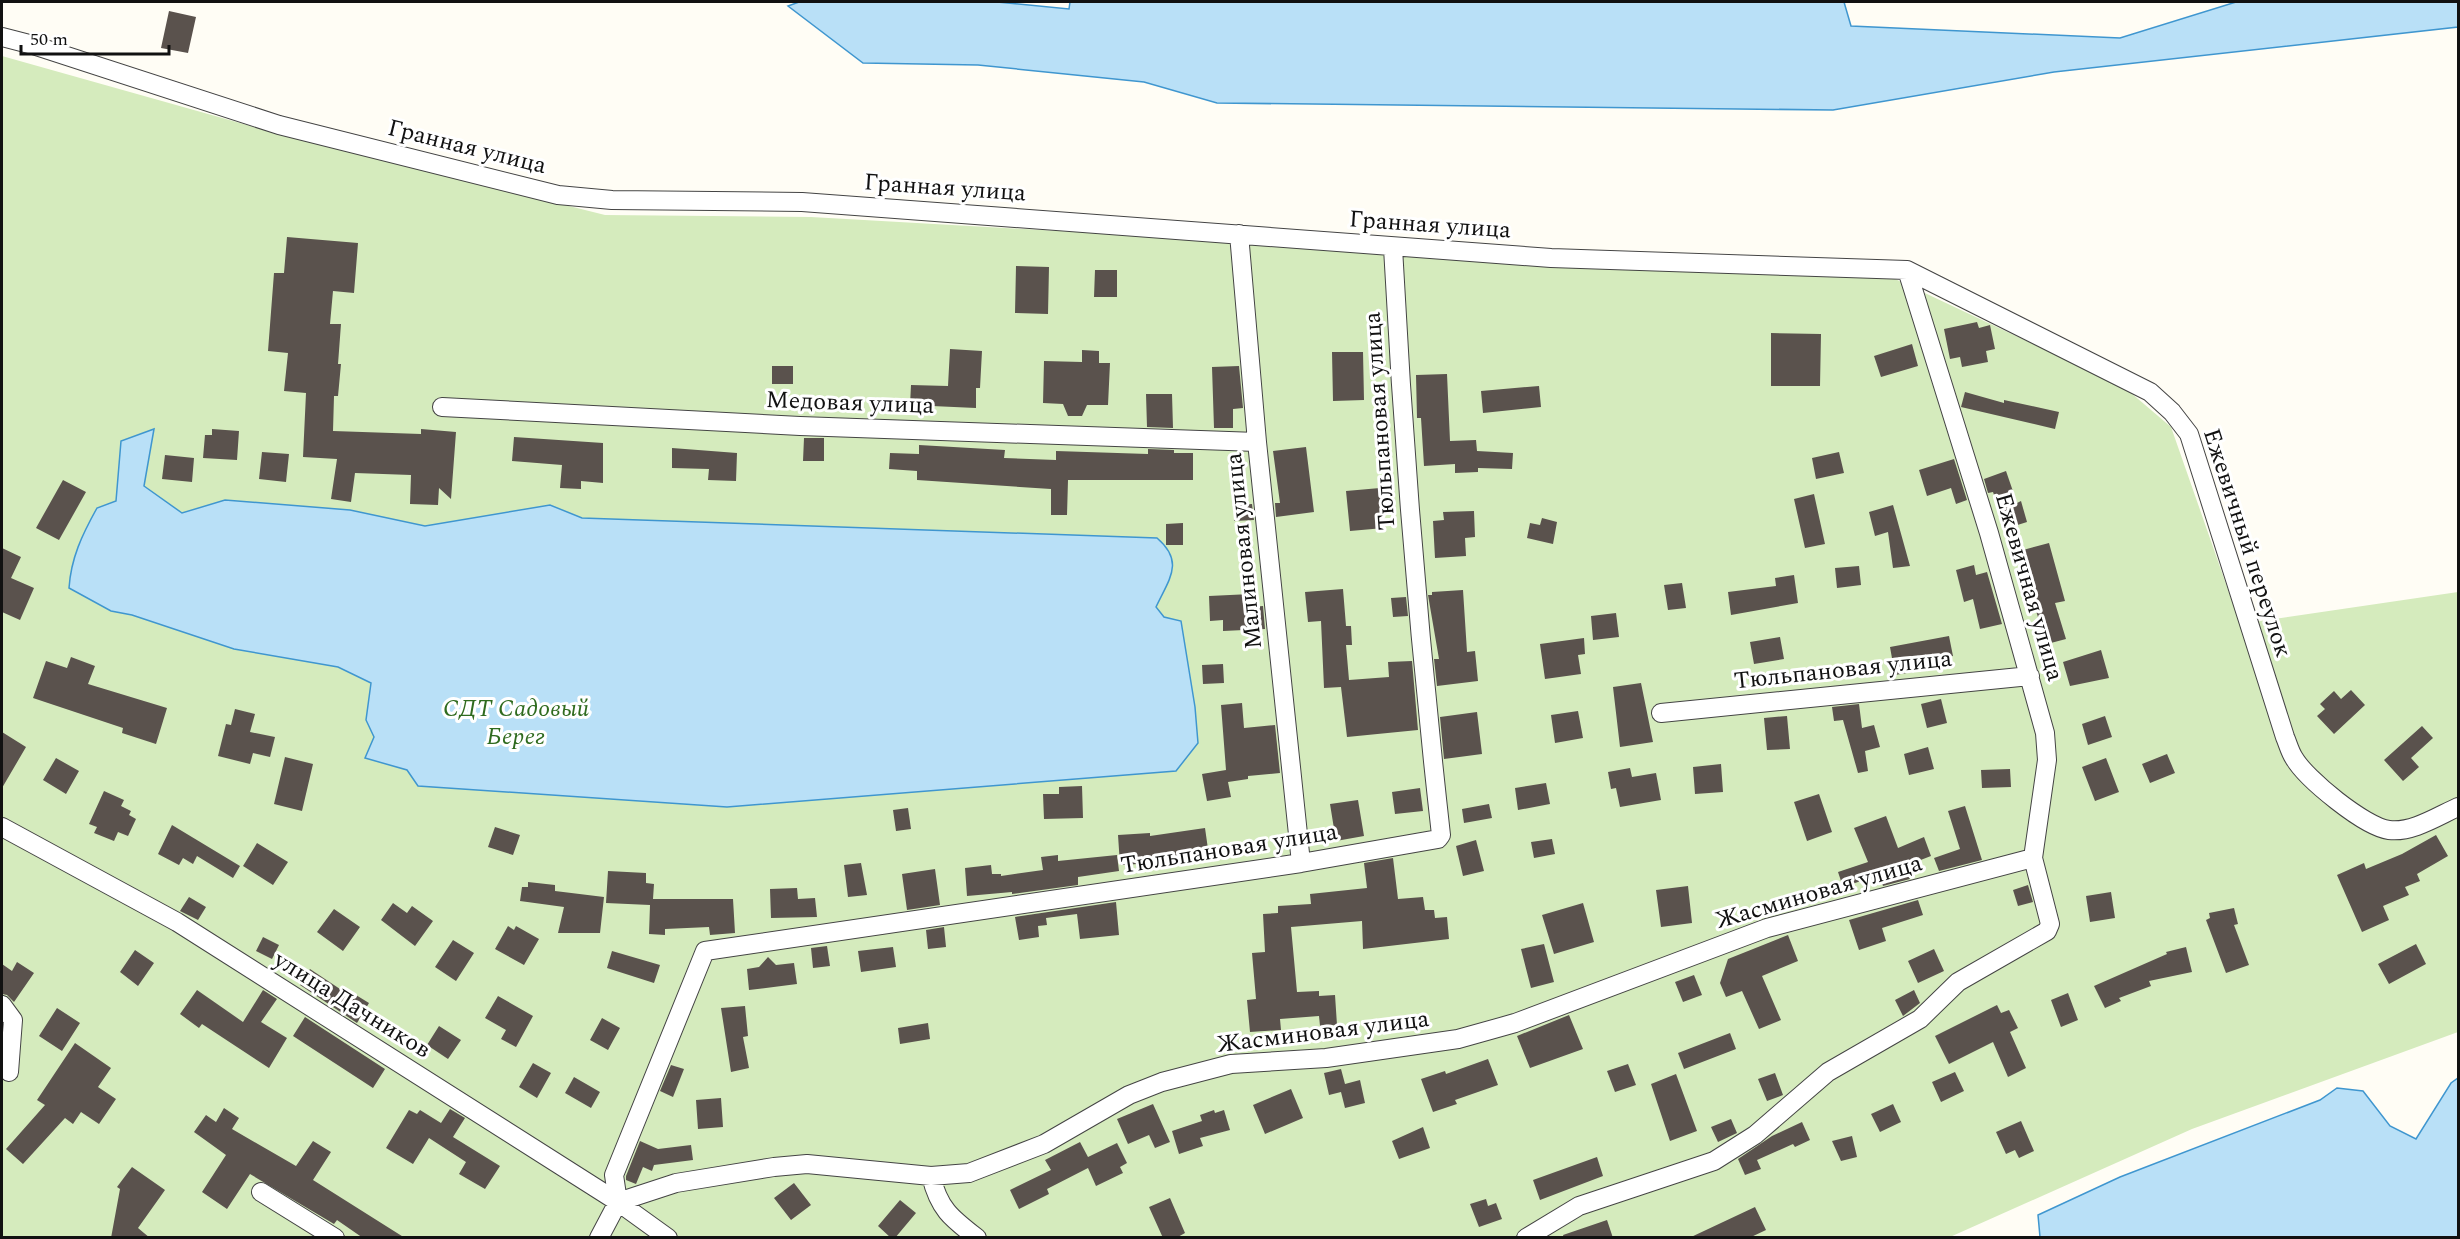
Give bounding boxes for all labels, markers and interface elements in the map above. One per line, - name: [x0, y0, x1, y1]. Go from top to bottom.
- scale bar: [21, 18, 170, 56]
- text: 50 m: [30, 26, 68, 53]
- street label: Гранная улица: [384, 110, 550, 184]
- street label: Гранная улица: [863, 164, 1028, 212]
- street label: Гранная улица: [1348, 201, 1513, 249]
- street label: Тюльпановая улица: [1354, 310, 1406, 532]
- street label: Медовая улица: [765, 382, 935, 424]
- street label: Ежевичный переулок: [2193, 424, 2301, 662]
- street label: Малиновая улица: [1216, 451, 1272, 651]
- street label: Ежевичная улица: [1985, 489, 2073, 686]
- street label: Тюльпановая улица: [1732, 641, 1954, 699]
- park label: СДТ Садовый Берег: [443, 691, 590, 755]
- street label: Тюльпановая улица: [1118, 814, 1340, 884]
- street label: Жасминовая улица: [1711, 845, 1927, 939]
- street label: улица Дачников: [266, 942, 438, 1068]
- street label: Жасминовая улица: [1215, 1001, 1431, 1063]

